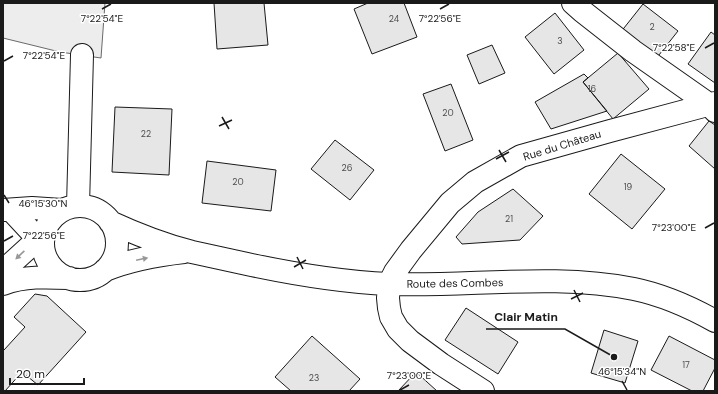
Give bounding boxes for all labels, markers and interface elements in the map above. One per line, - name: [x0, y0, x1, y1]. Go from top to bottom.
- text: 7°22'54"E: [81, 12, 124, 25]
- text: 7°22'56"E: [419, 12, 462, 25]
- house number: 24: [389, 13, 400, 25]
- house number: 2: [649, 21, 655, 33]
- house number: 3: [557, 35, 563, 47]
- text: 7°22'58"E: [653, 41, 696, 54]
- text: 7°22'54"E: [23, 49, 66, 62]
- house number: 16: [588, 83, 597, 95]
- house number: 20: [442, 107, 454, 119]
- street label: Rue du Château: [521, 126, 603, 164]
- house number: 22: [141, 128, 151, 140]
- house number: 26: [342, 162, 353, 174]
- house number: 20: [232, 176, 244, 188]
- house number: 19: [624, 181, 633, 193]
- text: 46°15'30"N: [19, 197, 68, 210]
- house number: 21: [505, 213, 513, 225]
- text: 7°23'00"E: [652, 221, 696, 234]
- text: 7°22'56"E: [23, 229, 66, 242]
- one-way arrow: [16, 250, 25, 259]
- one-way arrow: [136, 255, 148, 261]
- street label: Route des Combes: [406, 275, 504, 291]
- callout: Clair Matin: [486, 305, 565, 329]
- text: Clair Matin: [494, 309, 558, 325]
- house number: 17: [682, 359, 690, 371]
- scale bar: [10, 360, 84, 386]
- text: 46°15'34"N: [598, 365, 646, 378]
- text: 20 m: [16, 366, 45, 382]
- text: 7°23'00"E: [387, 369, 431, 382]
- house number: 23: [309, 372, 319, 384]

